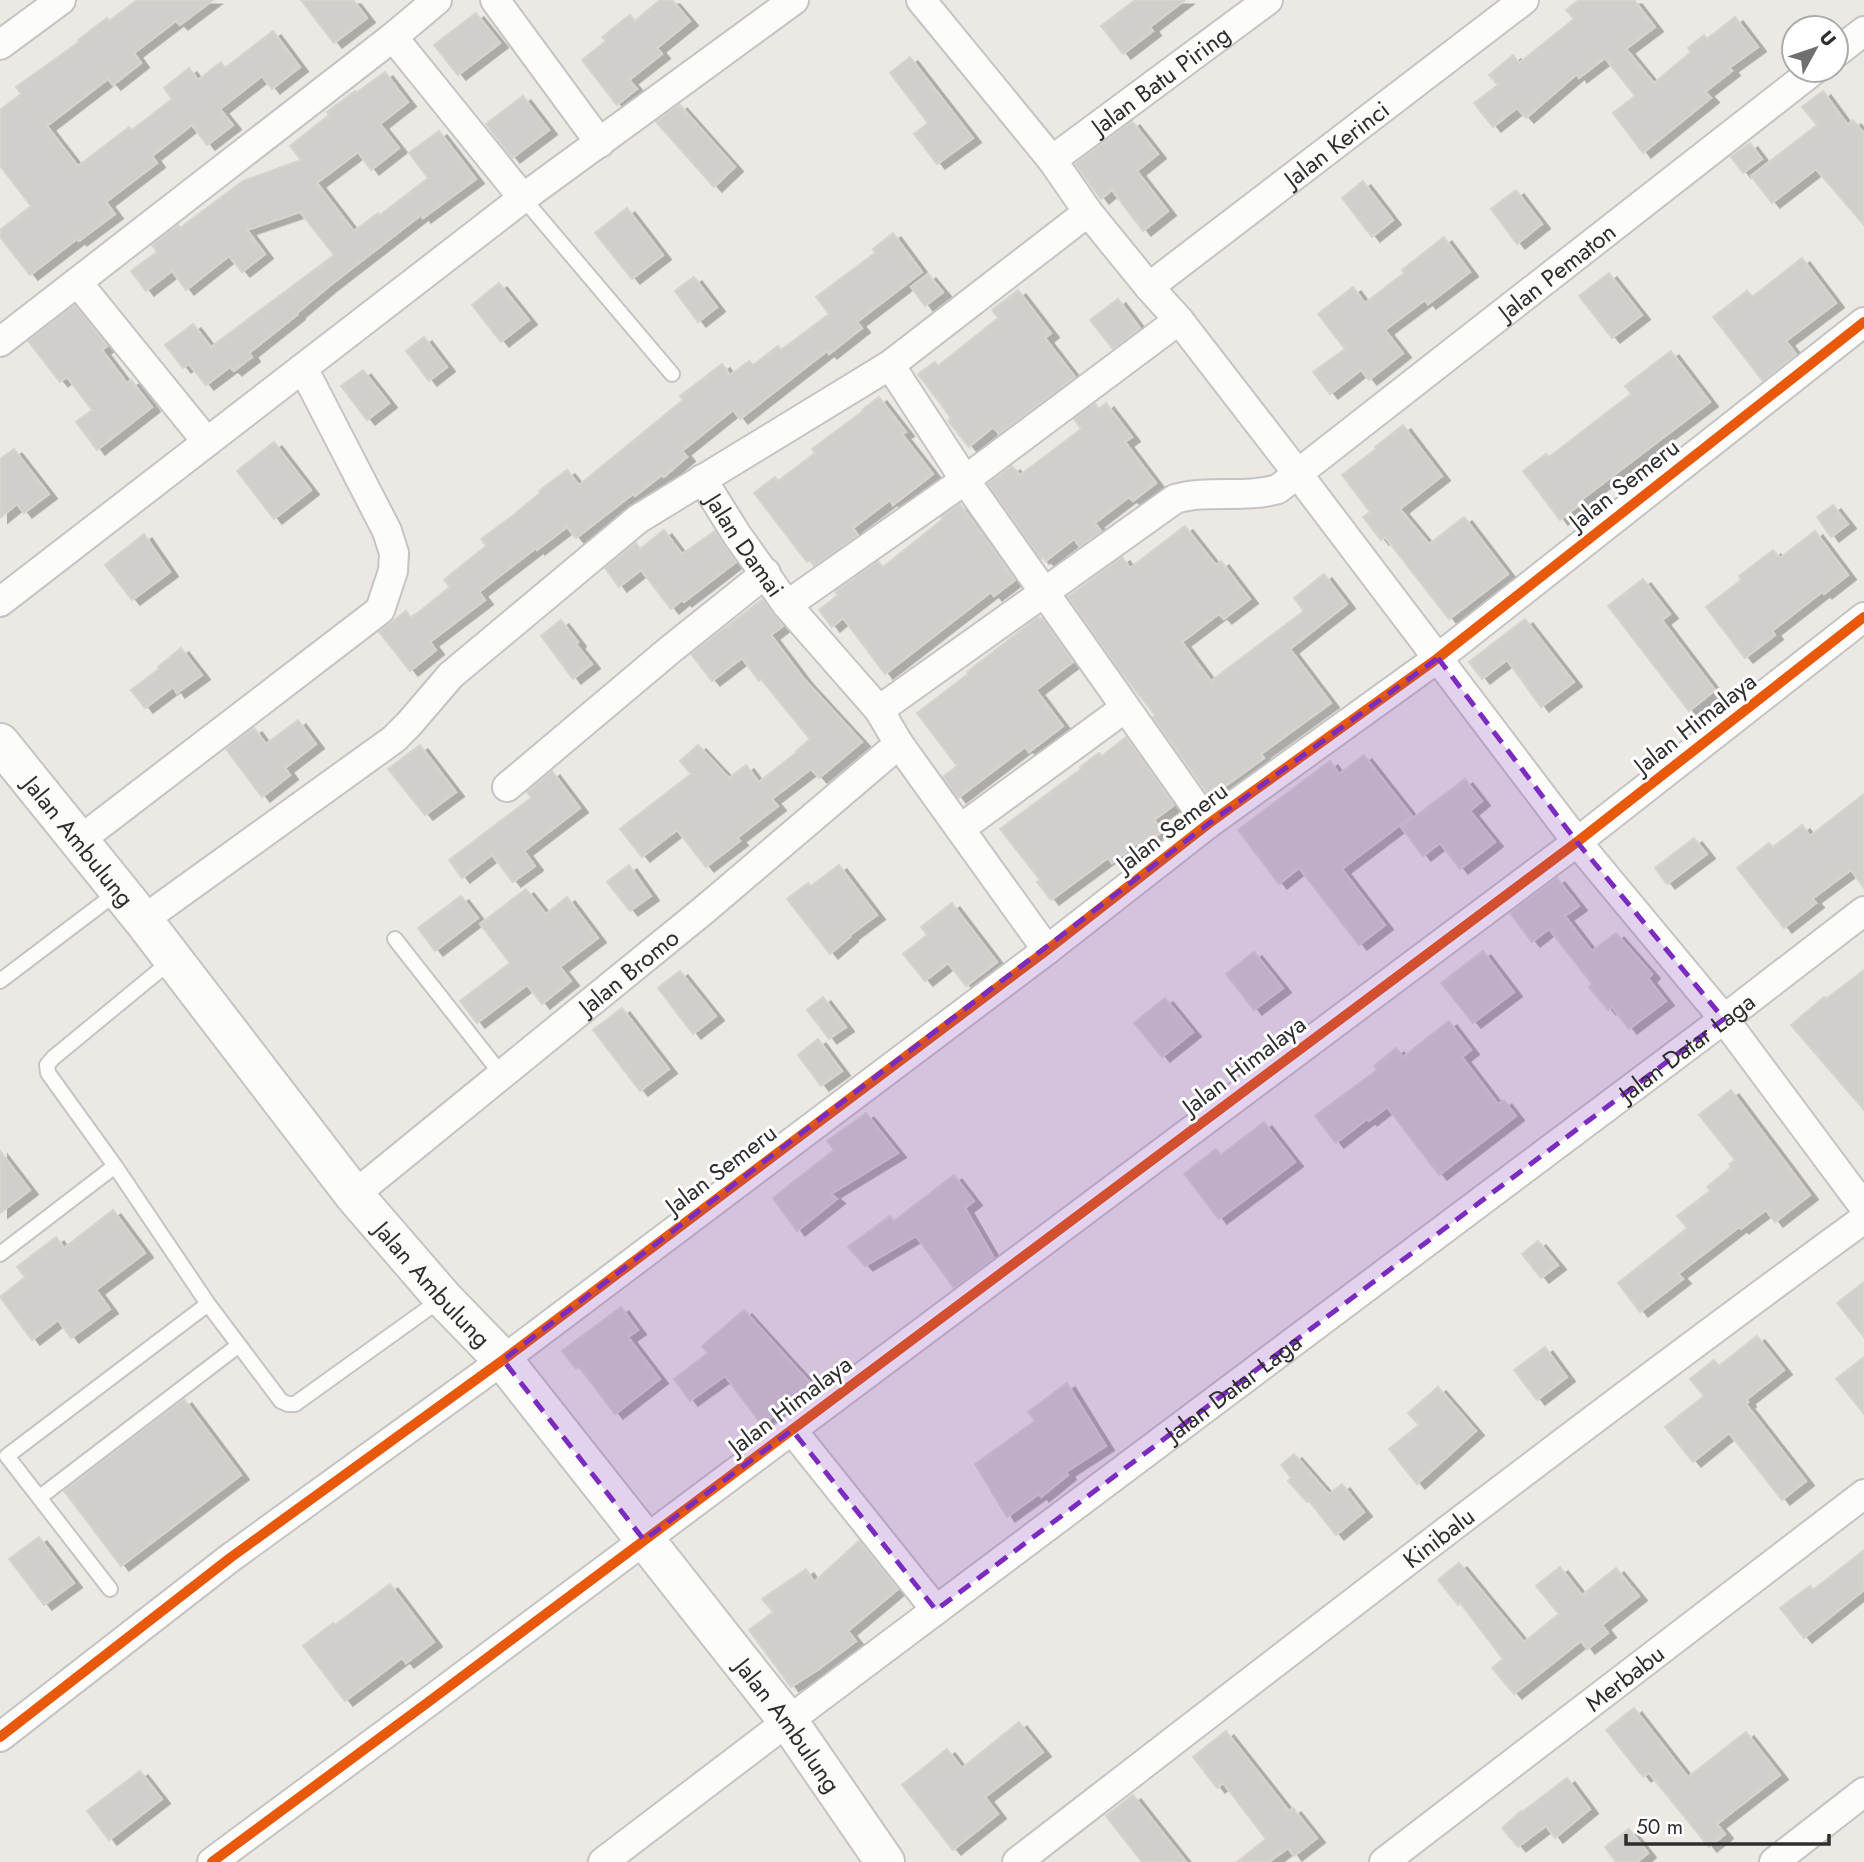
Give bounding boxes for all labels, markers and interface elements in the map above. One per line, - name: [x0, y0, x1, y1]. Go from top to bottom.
- north arrow: [1780, 14, 1850, 84]
- street label: Jalan Batu Piring: [1081, 16, 1237, 145]
- text: U: [1813, 25, 1842, 52]
- street label: Jalan Kerinci: [1274, 92, 1396, 197]
- street label: Jalan Pematon: [1488, 214, 1623, 330]
- street label: Jalan Semeru: [1559, 430, 1687, 540]
- street label: Jalan Damai: [696, 484, 793, 604]
- street label: Jalan Himalaya: [1624, 664, 1764, 784]
- street label: Jalan Ambulung: [14, 766, 143, 914]
- street label: Jalan Semeru: [1107, 773, 1235, 882]
- street label: Jalan Bromo: [568, 920, 686, 1025]
- street label: Jalan Datar Laga: [1609, 984, 1762, 1111]
- street label: Jalan Himalaya: [1172, 1007, 1313, 1125]
- street label: Jalan Semeru: [656, 1115, 784, 1224]
- street label: Jalan Ambulung: [364, 1211, 499, 1355]
- street label: Jalan Datar Laga: [1155, 1324, 1309, 1452]
- street label: Jalan Himalaya: [718, 1347, 859, 1465]
- street label: Kinibalu: [1395, 1499, 1482, 1576]
- street label: Merbabu: [1577, 1636, 1671, 1719]
- street label: Jalan Ambulung: [725, 1648, 850, 1800]
- scale bar: [1626, 1802, 1829, 1846]
- text: 50 m: [1636, 1812, 1683, 1842]

